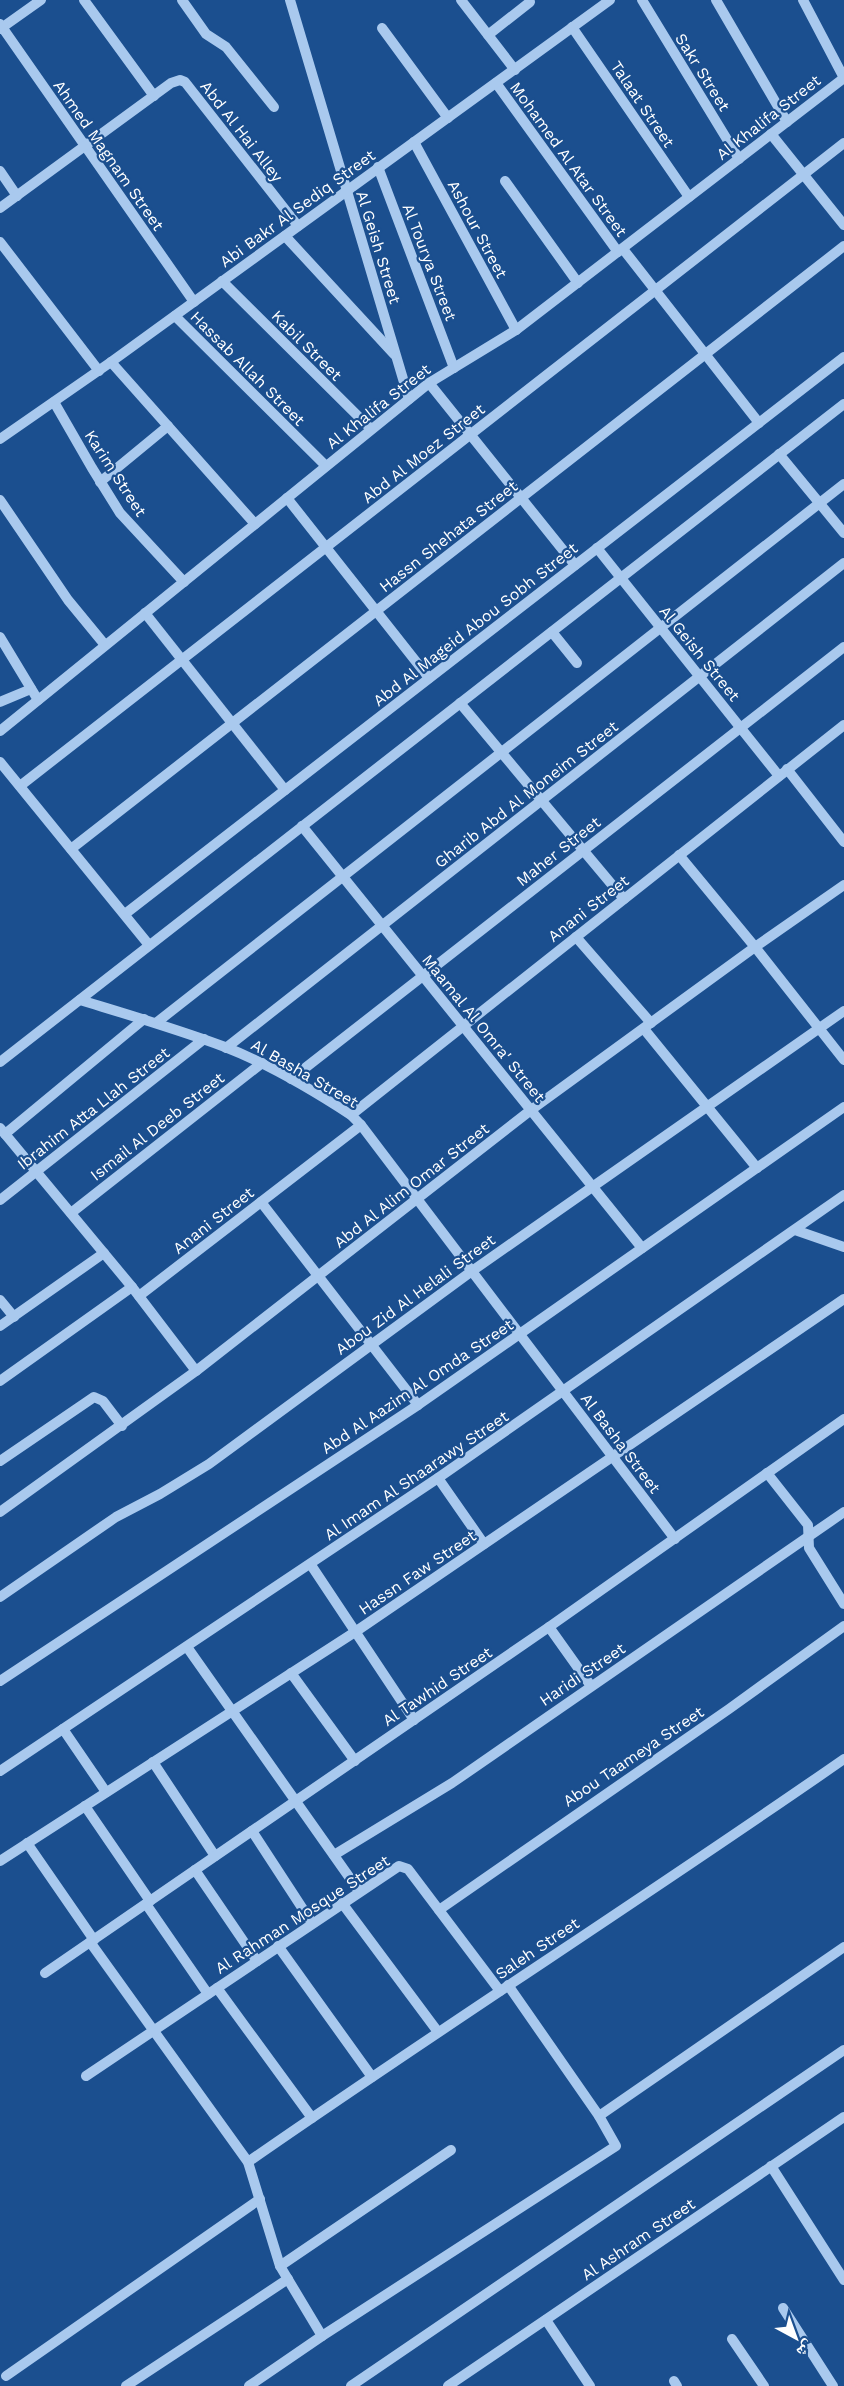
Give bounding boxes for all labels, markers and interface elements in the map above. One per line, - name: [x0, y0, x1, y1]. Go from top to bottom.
- street label: Sakr Street: [671, 30, 734, 115]
- street label: Talaat Street: [607, 57, 679, 151]
- street label: Al Khalifa Street: [712, 71, 824, 164]
- street label: Ahmed Magnam Street: [49, 76, 168, 234]
- street label: Abd Al Hai Alley: [196, 77, 287, 186]
- street label: Mohamed Al Atar Street: [506, 78, 631, 241]
- street label: Abi Bakr Al Sediq Street: [216, 145, 379, 271]
- street label: Ashour Street: [444, 177, 511, 282]
- street label: Al Geish Street: [352, 188, 405, 306]
- street label: Al Tourya Street: [398, 201, 461, 324]
- street label: Kabil Street: [268, 306, 346, 385]
- street label: Hassab Allah Street: [186, 307, 309, 430]
- street label: Al Khalifa Street: [322, 360, 434, 453]
- street label: Abd Al Moez Street: [358, 399, 489, 507]
- street label: Karim Street: [81, 427, 151, 520]
- street label: Hassn Shehata Street: [375, 476, 521, 596]
- street label: Abd Al Mageid Abou Sobh Street: [369, 538, 582, 710]
- street label: Al Geish Street: [655, 602, 744, 705]
- street label: Gharib Abd Al Moneim Street: [431, 717, 622, 872]
- street label: Maher Street: [512, 812, 604, 890]
- street label: Anani Street: [544, 871, 633, 946]
- street label: Maamal Al Omra' Street: [418, 951, 549, 1106]
- street label: Al Basha Street: [248, 1035, 362, 1112]
- street label: Ibrahim Atta Llah Street: [13, 1043, 173, 1174]
- street label: Ismail Al Deeb Street: [87, 1068, 228, 1185]
- street label: Abd Al Alim Omar Street: [330, 1119, 493, 1252]
- street label: Anani Street: [169, 1183, 258, 1258]
- street label: Abou Zid Al Helali Street: [332, 1230, 499, 1359]
- street label: Abd Al Aazim Al Omda Street: [318, 1315, 517, 1458]
- street label: Al Basha Street: [577, 1389, 665, 1497]
- street label: Al Imam Al Shaarawy Street: [321, 1406, 512, 1544]
- street label: Hassn Faw Street: [355, 1526, 480, 1619]
- street label: Haridi Street: [536, 1639, 629, 1710]
- street label: Al Tawhid Street: [379, 1643, 496, 1730]
- street label: Abou Taameya Street: [559, 1702, 708, 1811]
- street label: Al Rahman Mosque Street: [212, 1851, 393, 1978]
- street label: Saleh Street: [492, 1913, 583, 1983]
- street label: Al Ashram Street: [578, 2194, 699, 2284]
- north arrow: [766, 2308, 826, 2368]
- text: ش: [793, 2336, 818, 2362]

